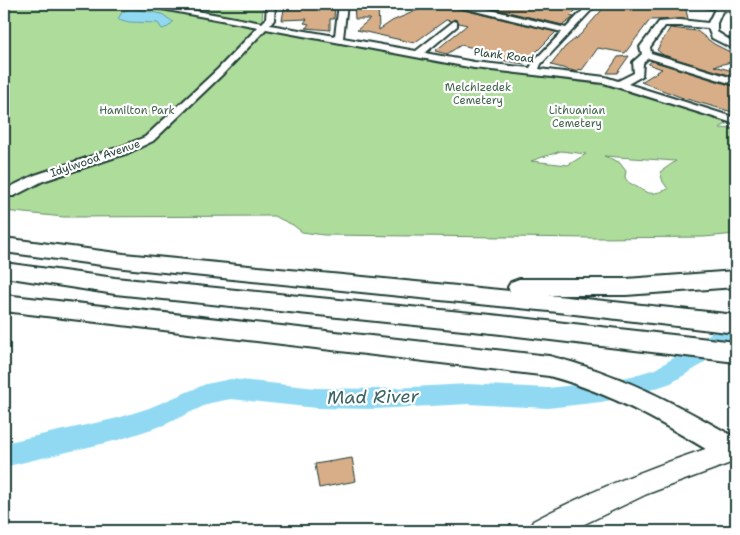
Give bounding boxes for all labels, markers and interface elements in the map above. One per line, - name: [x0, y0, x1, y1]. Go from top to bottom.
- street label: Plank Road: [473, 44, 535, 67]
- park label: Melchizedek Cemetery: [445, 80, 511, 108]
- park label: Hamilton Park: [99, 103, 175, 118]
- park label: Lithuanian Cemetery: [549, 103, 605, 131]
- street label: Idylwood Avenue: [48, 136, 142, 181]
- water label: Mad River: [327, 384, 420, 410]

